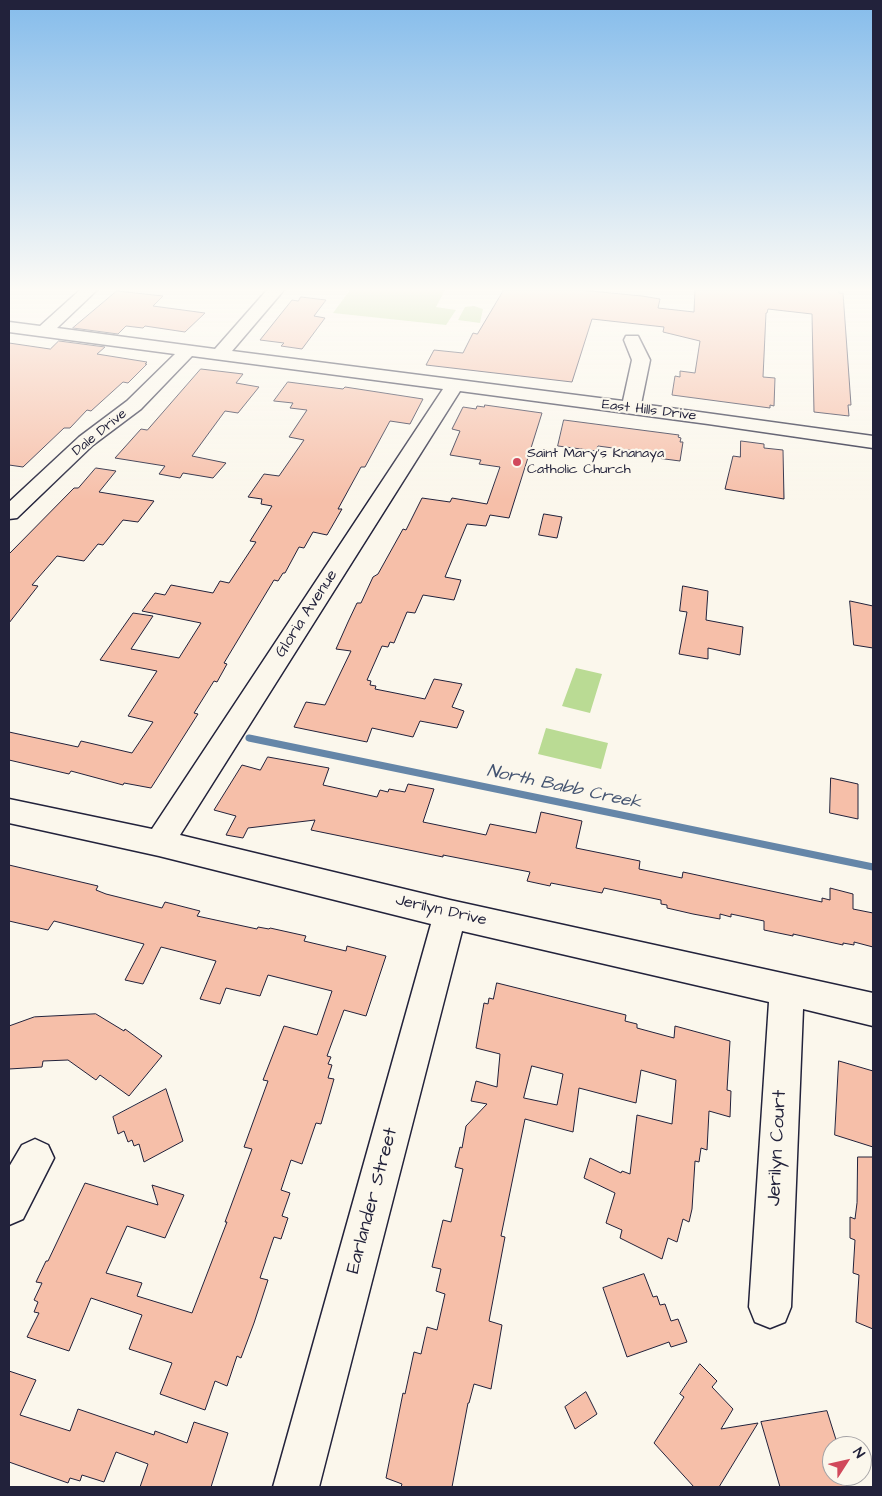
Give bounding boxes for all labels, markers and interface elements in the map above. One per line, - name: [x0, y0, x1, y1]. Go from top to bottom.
- street label: East Hills Drive: [601, 397, 697, 425]
- street label: Dale Drive: [69, 406, 131, 460]
- place label: Saint Mary’s Knanaya Catholic Church: [527, 446, 664, 478]
- marker: Saint Mary’s Knanaya Catholic Church: [511, 456, 523, 468]
- street label: Gloria Avenue: [272, 567, 342, 661]
- water label: North Babb Creek: [485, 761, 643, 815]
- street label: Jerilyn Drive: [394, 891, 488, 931]
- street label: Jerilyn Court: [764, 1089, 792, 1207]
- street label: Earlander Street: [343, 1125, 403, 1277]
- north arrow: [822, 1436, 872, 1486]
- text: N: [848, 1444, 869, 1462]

